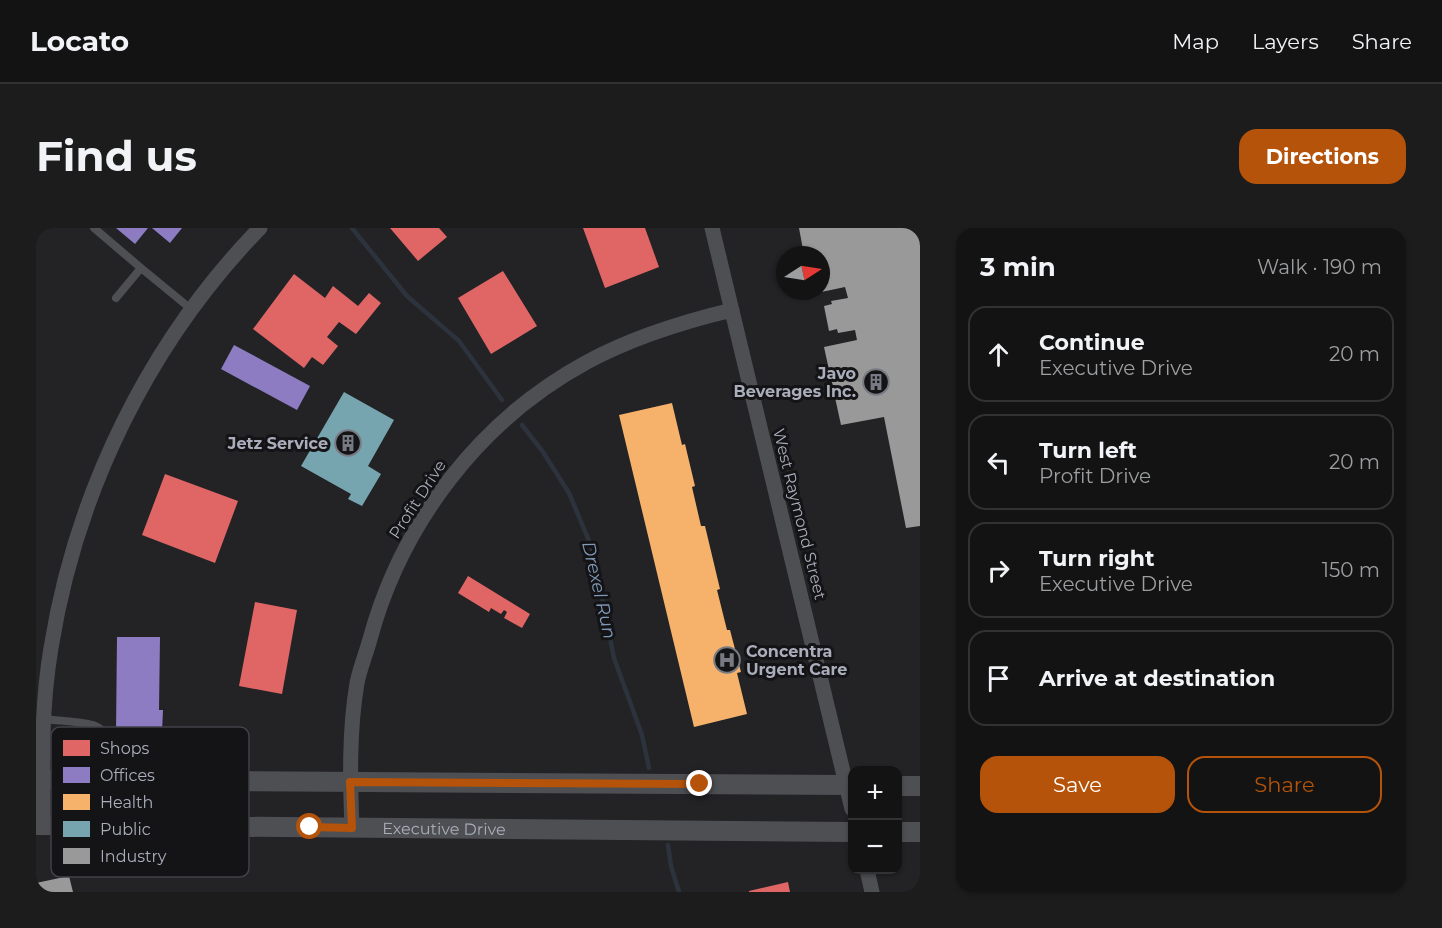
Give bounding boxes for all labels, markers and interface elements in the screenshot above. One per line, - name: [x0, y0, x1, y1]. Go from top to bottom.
- text: Locato: [30, 24, 129, 58]
- text: Map: [1172, 29, 1219, 54]
- text: Layers: [1252, 29, 1319, 54]
- text: Share: [1352, 29, 1412, 54]
- button: Directions: [1239, 129, 1406, 184]
- text: Find us: [36, 130, 197, 182]
- north arrow: [776, 246, 830, 300]
- text: 3 min: [980, 251, 1056, 283]
- text: Walk · 190 m: [1257, 255, 1382, 279]
- text: Continue: [1039, 329, 1145, 356]
- icon: ahead: [982, 338, 1015, 371]
- text: 20 m: [1329, 342, 1380, 366]
- text: Executive Drive: [1039, 356, 1193, 380]
- place label: Javo Beverages Inc.: [734, 364, 856, 401]
- building icon: Javo Beverages Inc.: [861, 367, 891, 397]
- street label: West Raymond Street: [769, 427, 830, 602]
- building icon: Jetz Service: [333, 428, 363, 458]
- place label: Jetz Service: [227, 434, 328, 453]
- text: Turn left: [1039, 437, 1137, 464]
- icon: left: [982, 446, 1015, 479]
- text: 20 m: [1329, 450, 1380, 474]
- street label: Profit Drive: [385, 456, 450, 542]
- text: Profit Drive: [1039, 464, 1151, 488]
- water label: Drexel Run: [577, 539, 621, 641]
- text: Turn right: [1039, 545, 1154, 572]
- icon: right: [982, 554, 1015, 587]
- text: 150 m: [1322, 558, 1380, 582]
- text: Executive Drive: [1039, 572, 1193, 596]
- place label: Concentra Urgent Care: [746, 642, 847, 679]
- hospital icon: Concentra Urgent Care: [712, 645, 742, 675]
- icon: arrive: [982, 662, 1015, 695]
- text: Arrive at destination: [1039, 665, 1275, 692]
- legend: [51, 727, 249, 877]
- text: Shops: [100, 739, 150, 758]
- button: Save: [980, 756, 1175, 813]
- button: Share: [1187, 756, 1382, 813]
- text: Offices: [100, 766, 155, 785]
- map controls: [848, 766, 902, 874]
- button: +: [848, 766, 902, 820]
- route end: [686, 770, 712, 796]
- text: Health: [100, 793, 153, 812]
- route start: [296, 813, 322, 839]
- street label: Executive Drive: [382, 819, 506, 839]
- text: Public: [100, 820, 151, 839]
- button: −: [848, 820, 902, 874]
- text: Industry: [100, 847, 167, 866]

